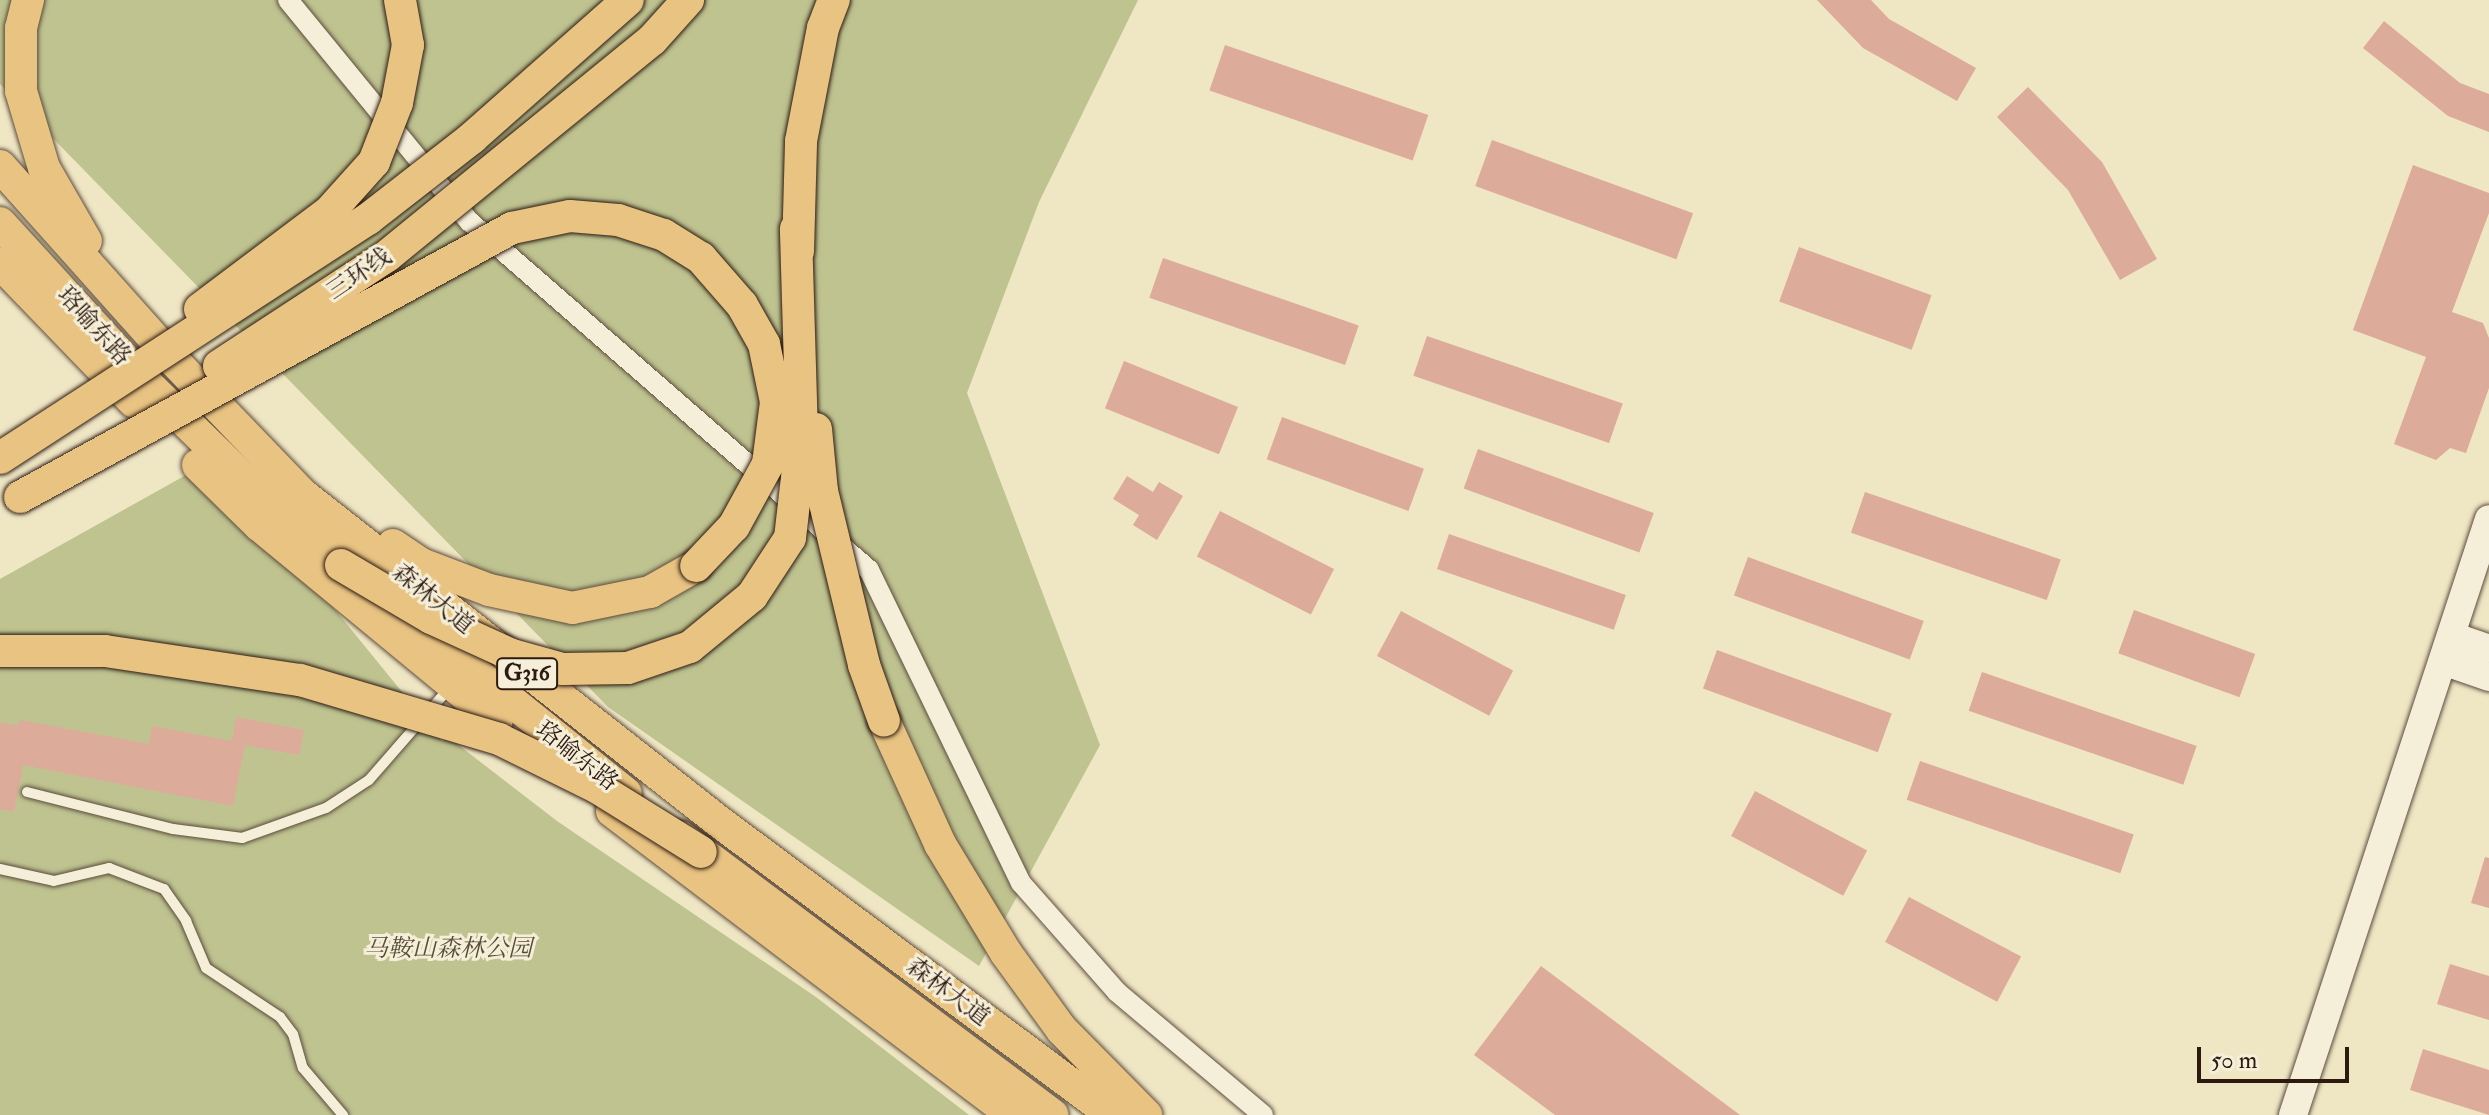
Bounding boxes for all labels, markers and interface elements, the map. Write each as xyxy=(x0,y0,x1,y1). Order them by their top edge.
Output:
street label: 三环线 xyxy=(321,242,397,306)
street label: 珞喻东路 xyxy=(51,281,137,371)
street label: 森林大道 xyxy=(387,558,479,640)
road number: G316 xyxy=(495,656,559,692)
street label: 珞喻东路 xyxy=(530,715,624,797)
park label: 马鞍山森林公园 xyxy=(364,935,532,963)
street label: 森林大道 xyxy=(901,952,995,1032)
scale bar xyxy=(2201,1031,2353,1081)
text: 50 m xyxy=(2211,1045,2257,1076)

